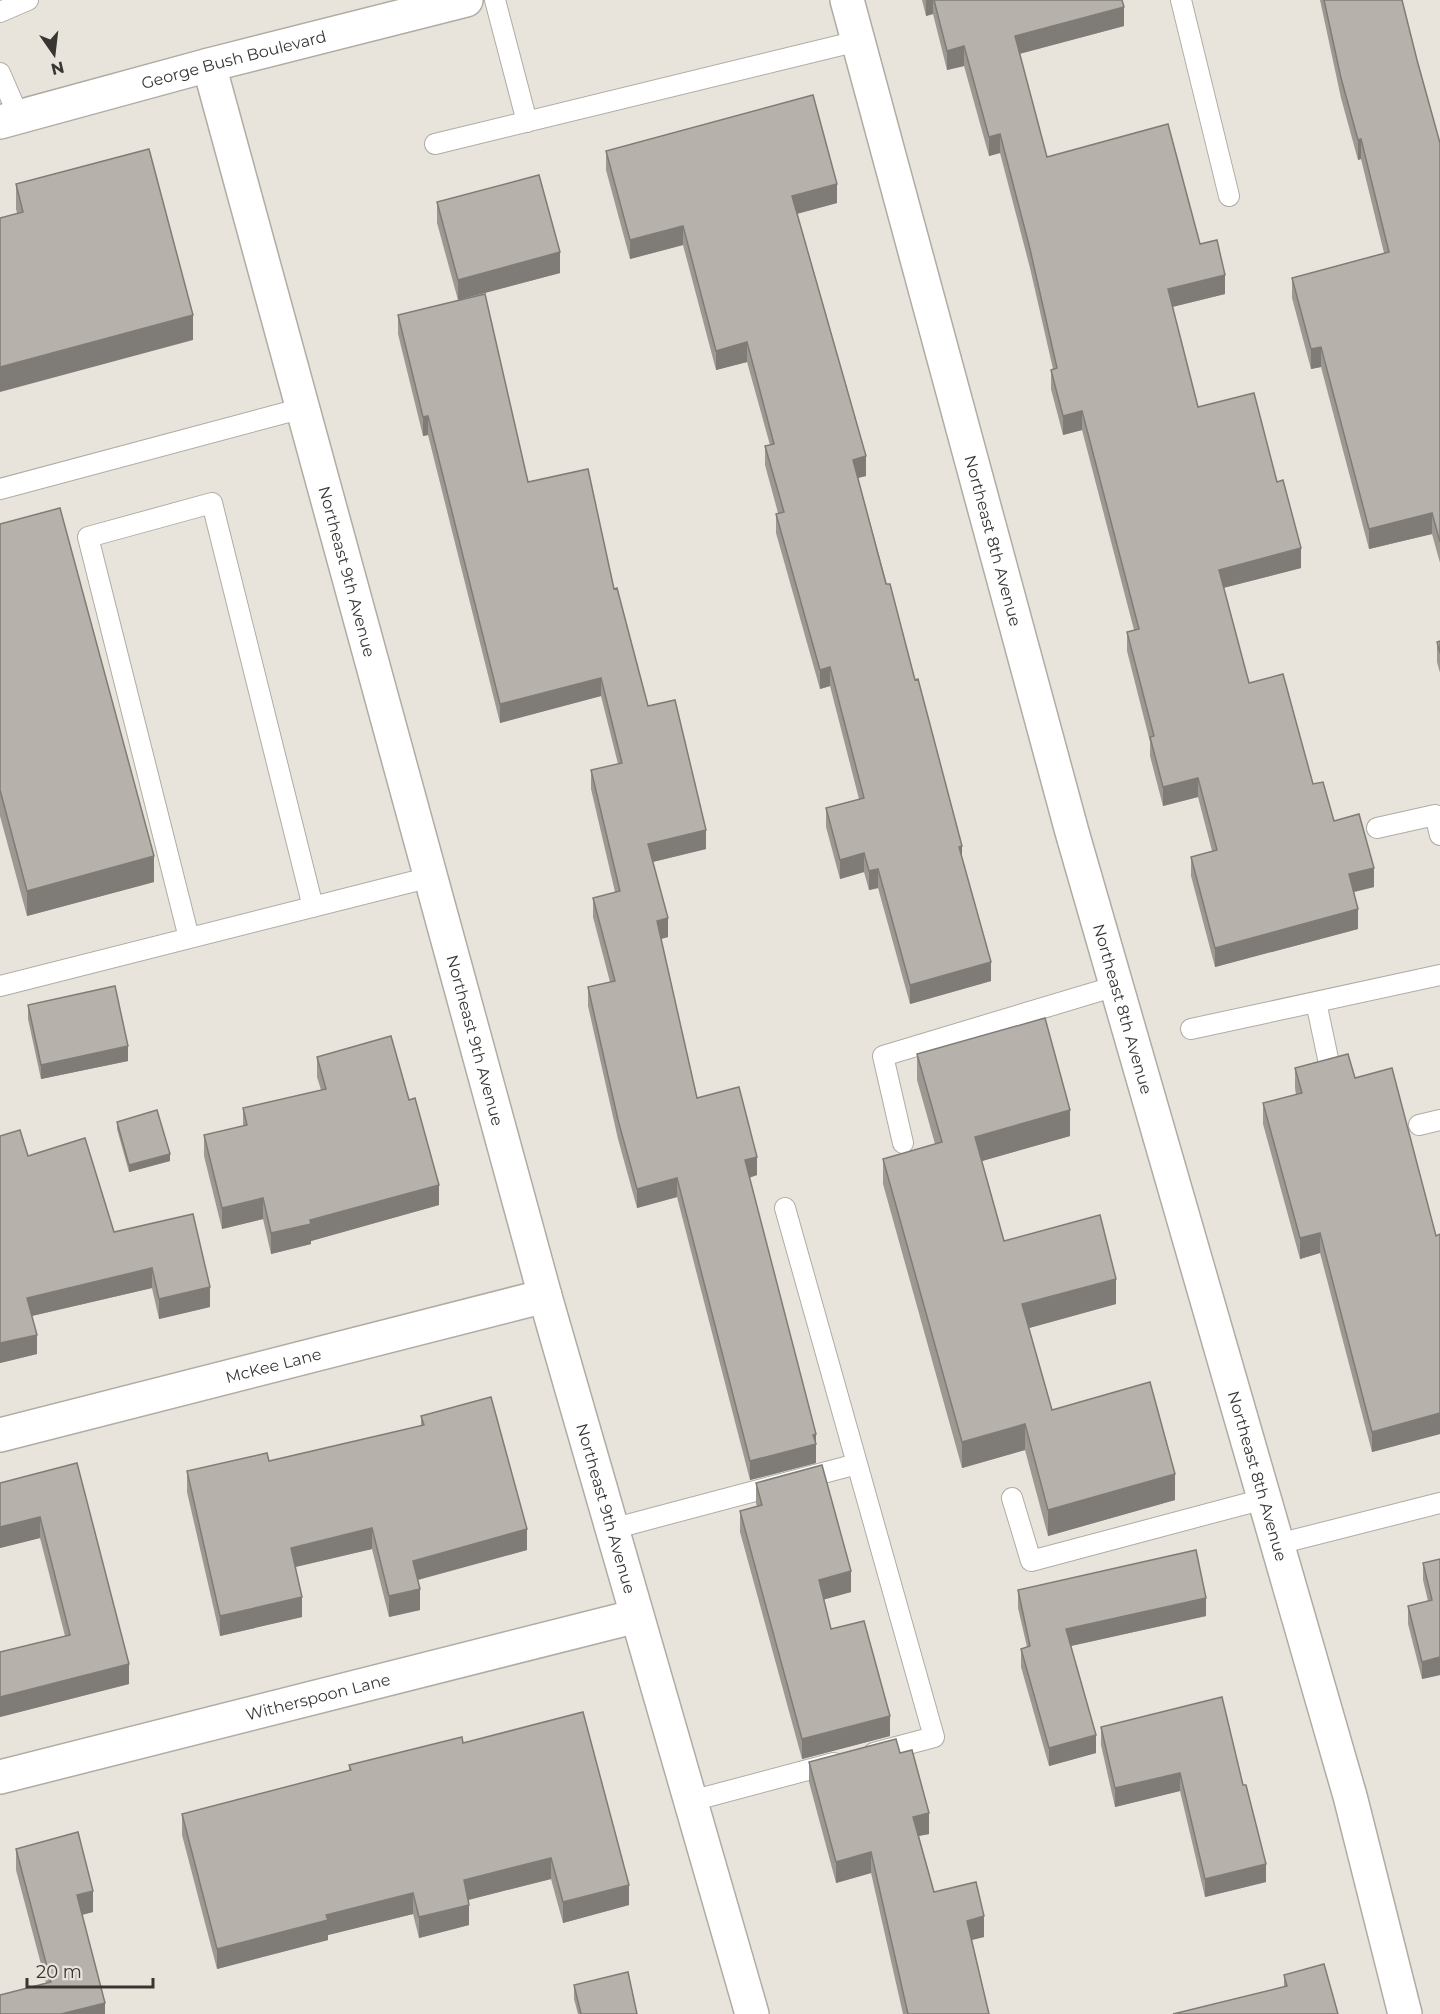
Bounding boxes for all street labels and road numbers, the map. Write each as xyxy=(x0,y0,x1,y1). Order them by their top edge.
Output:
street label: George Bush Boulevard xyxy=(139,27,328,93)
street label: Northeast 8th Avenue xyxy=(960,453,1025,628)
street label: Northeast 9th Avenue xyxy=(314,484,379,659)
street label: Northeast 8th Avenue xyxy=(1089,922,1156,1097)
street label: Northeast 9th Avenue xyxy=(442,953,507,1128)
street label: McKee Lane xyxy=(223,1344,323,1387)
street label: Northeast 8th Avenue xyxy=(1224,1389,1291,1564)
street label: Northeast 9th Avenue xyxy=(572,1421,639,1596)
street label: Witherspoon Lane xyxy=(244,1670,392,1724)

